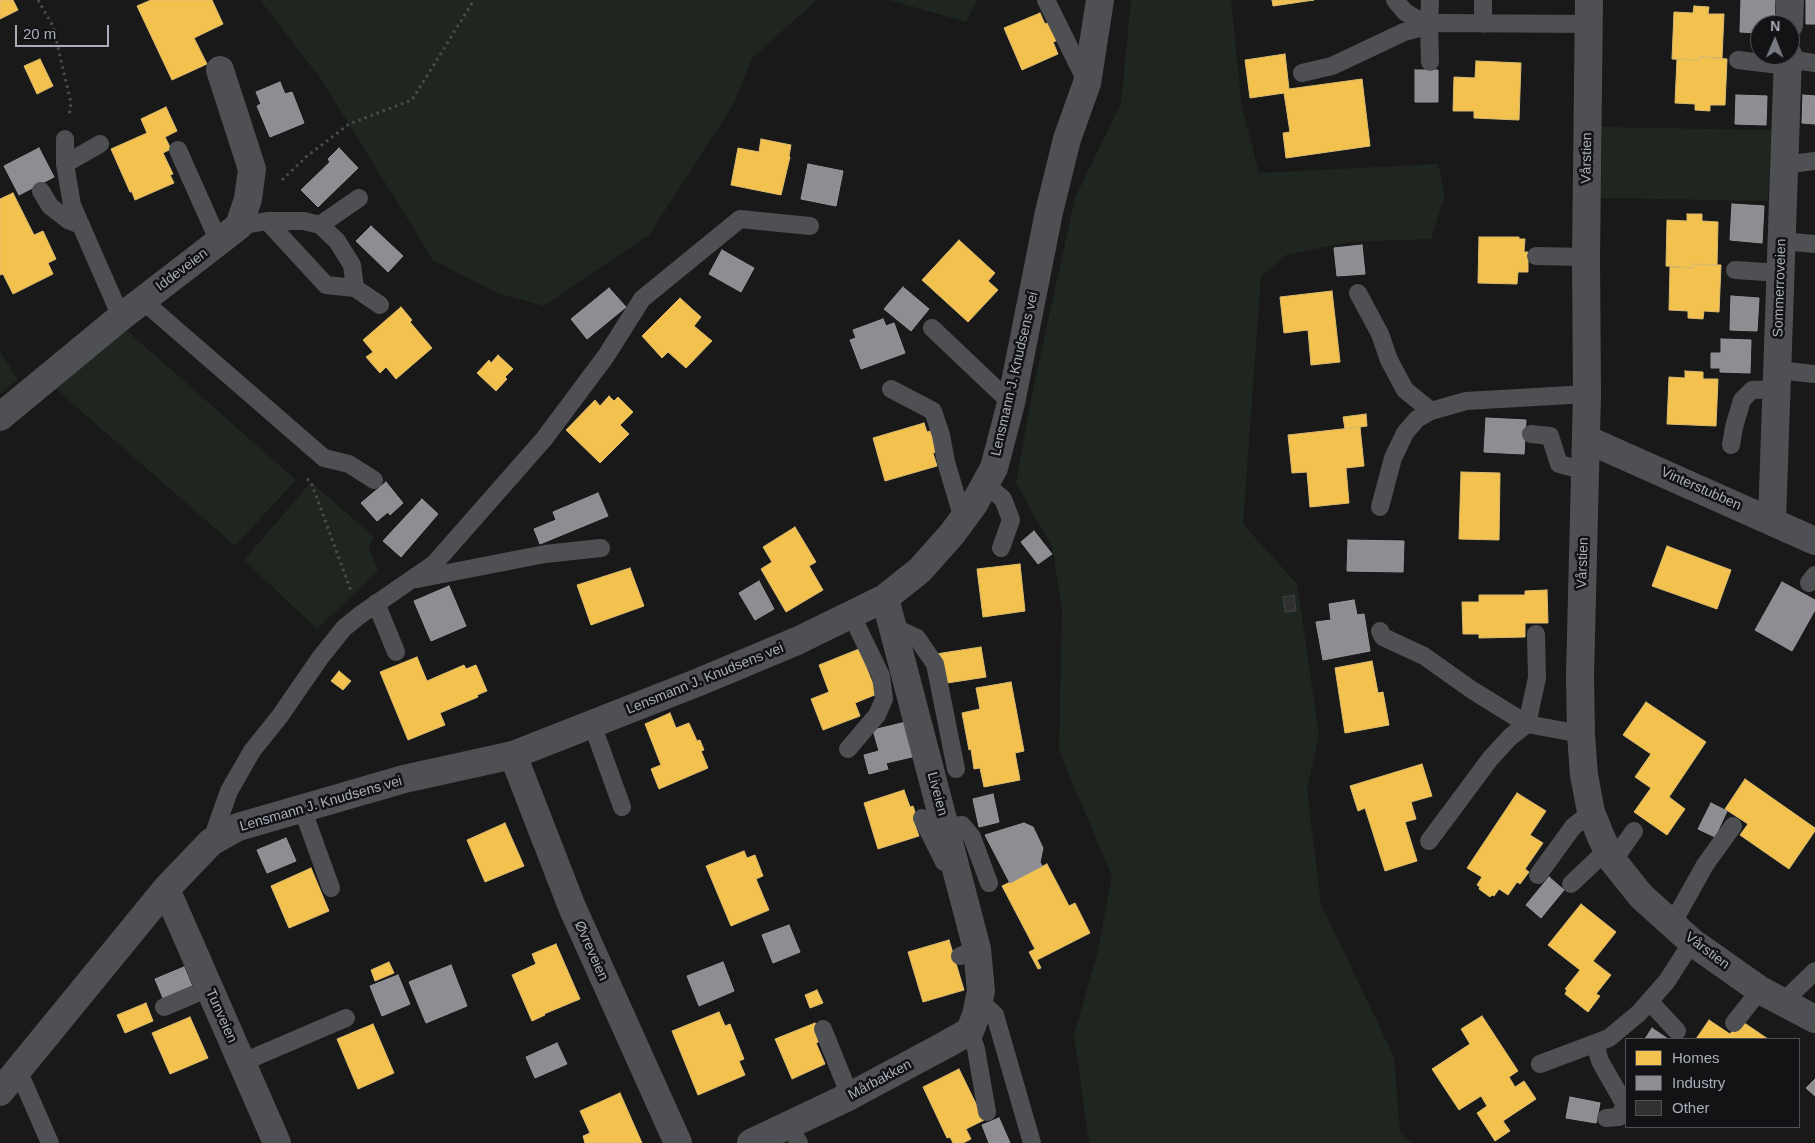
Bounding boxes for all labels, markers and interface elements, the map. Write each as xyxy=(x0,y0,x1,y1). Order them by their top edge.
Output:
scale bar xyxy=(18,15,111,47)
north arrow xyxy=(1750,15,1800,65)
text: N xyxy=(1770,18,1780,34)
text: 20 m xyxy=(23,25,56,42)
street label: Vårstien xyxy=(1578,132,1596,184)
street label: Sommerroveien xyxy=(1770,238,1790,338)
street label: Iddeveien xyxy=(153,245,211,295)
street label: Lensmann J. Knudsens vei xyxy=(988,290,1042,458)
street label: Vinterstubben xyxy=(1658,464,1744,514)
street label: Vårstien xyxy=(1574,537,1592,589)
street label: Lensmann J. Knudsens vei xyxy=(624,640,786,718)
street label: Liveien xyxy=(923,770,951,818)
street label: Lensmann J. Knudsens vei xyxy=(238,773,404,835)
street label: Øvreveien xyxy=(570,918,612,984)
street label: Vårstien xyxy=(1681,929,1733,973)
street label: Tunveien xyxy=(202,987,240,1045)
legend xyxy=(1625,1038,1800,1128)
text: Homes xyxy=(1672,1049,1720,1066)
street label: Mårbakken xyxy=(845,1056,915,1104)
text: Industry xyxy=(1672,1074,1725,1091)
text: Other xyxy=(1672,1099,1710,1116)

